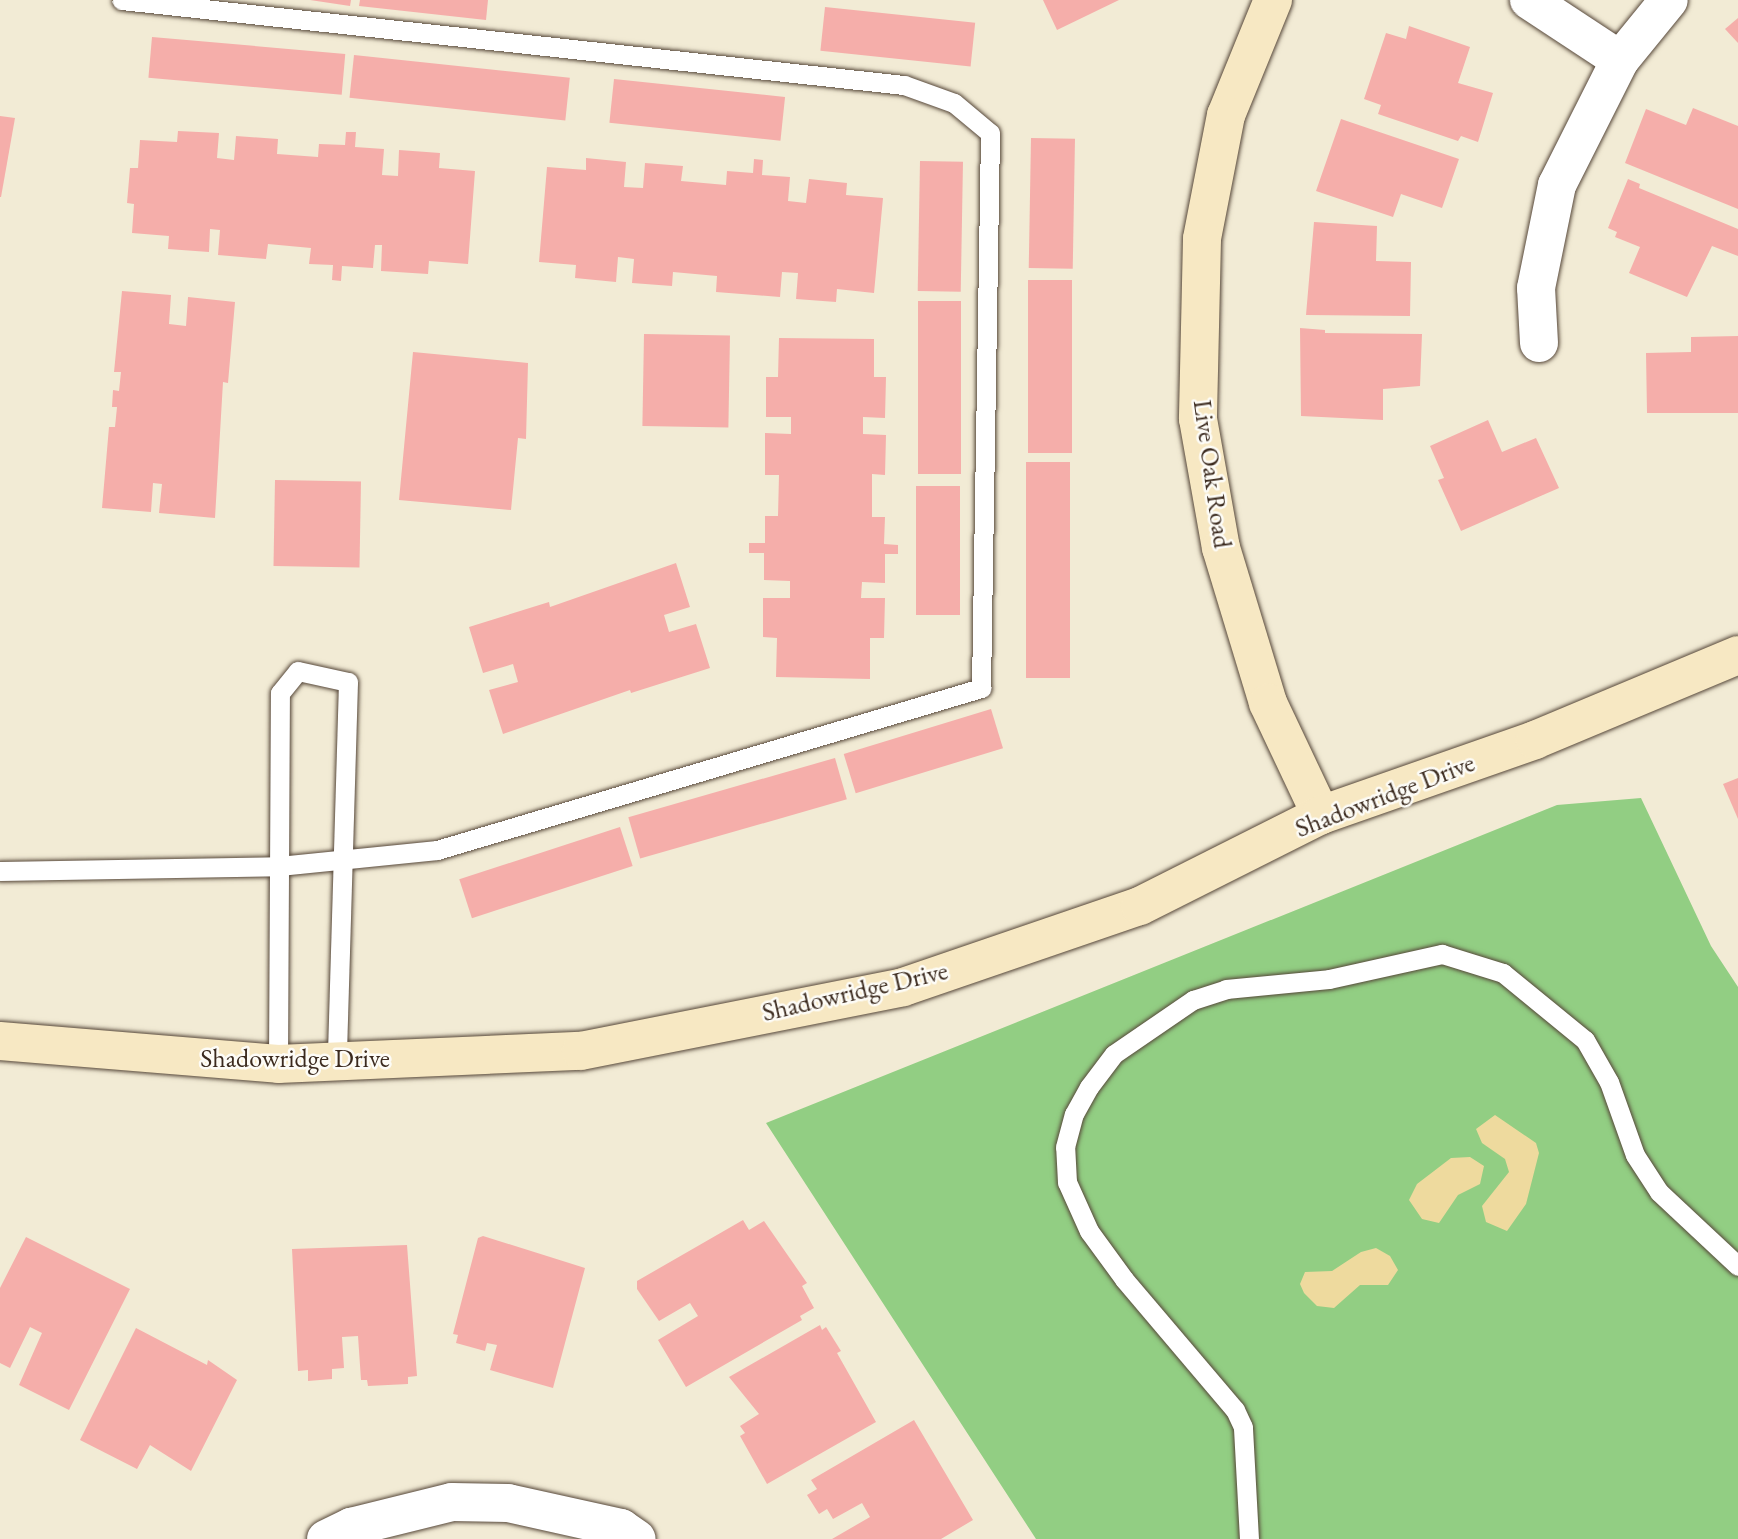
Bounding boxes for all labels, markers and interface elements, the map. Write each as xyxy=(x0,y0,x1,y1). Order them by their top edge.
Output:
street label: Live Oak Road xyxy=(1186,398,1238,550)
street label: Shadowridge Drive xyxy=(1291,747,1479,845)
street label: Shadowridge Drive xyxy=(759,955,951,1029)
street label: Shadowridge Drive xyxy=(200,1043,390,1075)

